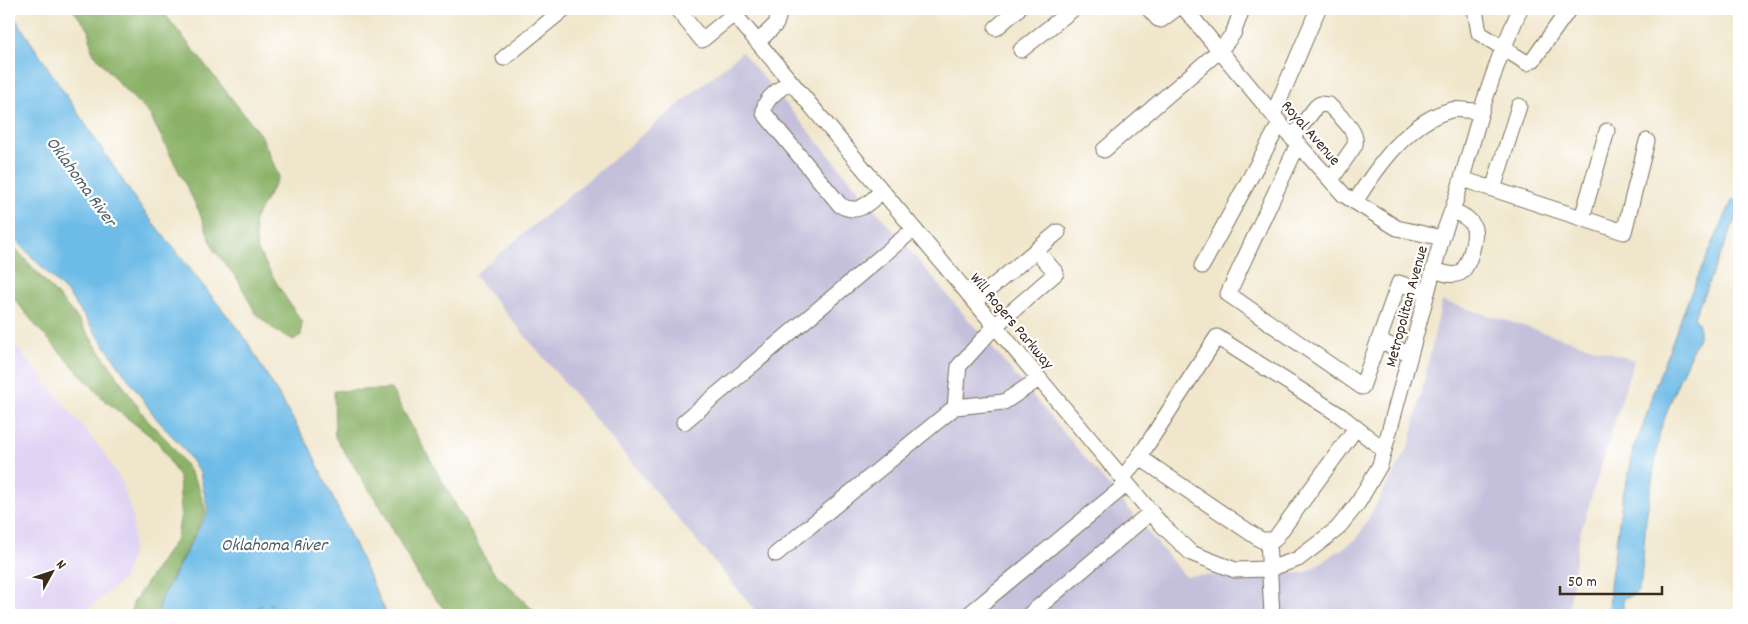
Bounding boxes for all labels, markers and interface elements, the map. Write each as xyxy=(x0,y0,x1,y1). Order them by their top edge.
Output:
street label: Royal Avenue xyxy=(1275,96,1345,171)
water label: Oklahoma River xyxy=(39,132,123,234)
street label: Metropolitan Avenue xyxy=(1380,243,1435,370)
street label: Will Rogers Parkway xyxy=(964,268,1059,375)
water label: Oklahoma River xyxy=(221,534,329,559)
north arrow xyxy=(28,546,78,596)
text: N xyxy=(51,556,70,574)
scale bar xyxy=(1560,564,1663,596)
text: 50 m xyxy=(1568,572,1597,594)

